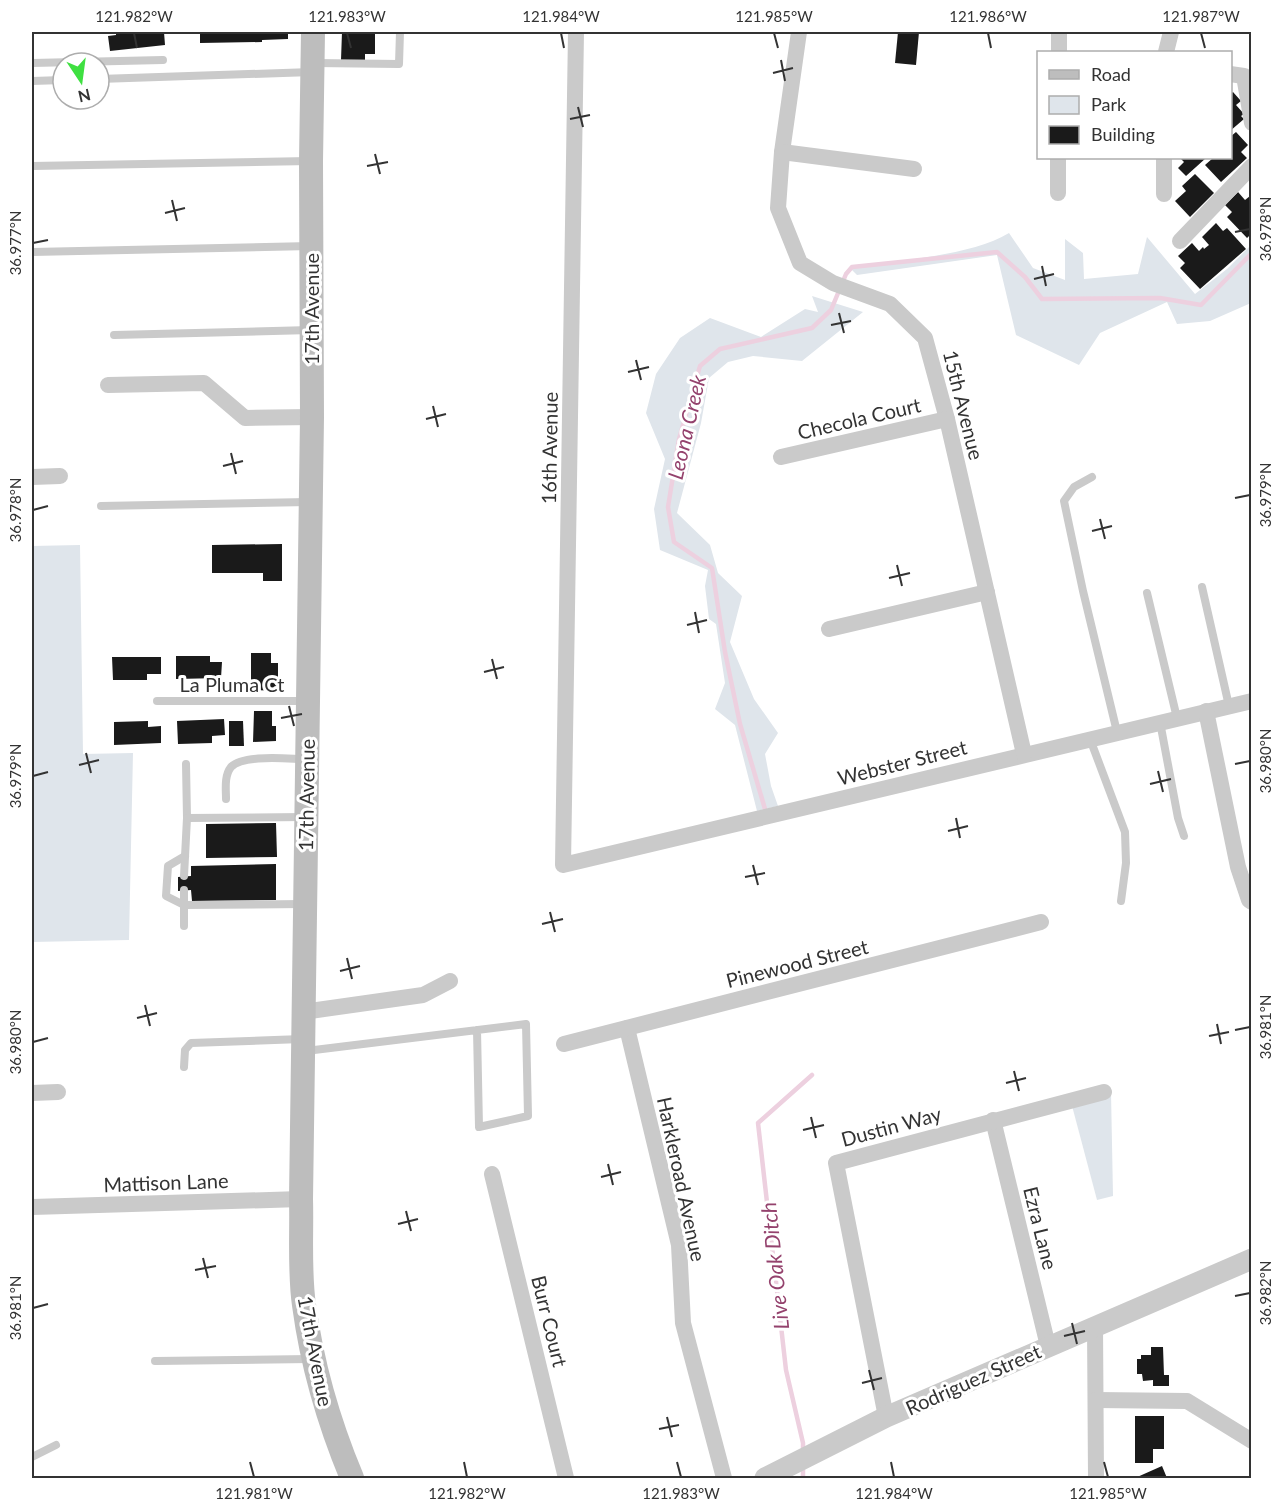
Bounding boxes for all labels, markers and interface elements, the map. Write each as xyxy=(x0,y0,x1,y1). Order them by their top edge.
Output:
text: 121.982°W xyxy=(95,7,173,25)
text: 121.983°W xyxy=(308,7,386,25)
text: 121.984°W xyxy=(522,7,600,25)
text: 121.985°W xyxy=(735,7,813,25)
text: 121.986°W xyxy=(949,7,1027,25)
text: 121.987°W xyxy=(1162,7,1240,25)
north arrow xyxy=(51,51,111,111)
legend xyxy=(1037,51,1232,159)
text: Road xyxy=(1091,63,1131,85)
text: N xyxy=(76,85,93,107)
text: Park xyxy=(1091,93,1127,115)
text: Building xyxy=(1091,123,1155,145)
text: 36.978°N xyxy=(1256,197,1274,261)
text: 36.977°N xyxy=(6,211,24,275)
street label: 17th Avenue xyxy=(299,253,323,365)
street label: 15th Avenue xyxy=(939,348,989,462)
water label: Leona Creek xyxy=(662,371,710,482)
street label: 16th Avenue xyxy=(536,392,562,504)
street label: Checola Court xyxy=(795,392,923,444)
text: 36.979°N xyxy=(1256,463,1274,527)
text: 36.978°N xyxy=(6,478,24,542)
street label: La Pluma Ct xyxy=(180,672,284,696)
text: 36.980°N xyxy=(1256,729,1274,793)
street label: Webster Street xyxy=(835,734,969,790)
street label: 17th Avenue xyxy=(293,739,319,851)
text: 36.979°N xyxy=(6,744,24,808)
street label: Pinewood Street xyxy=(723,934,871,992)
text: 36.981°N xyxy=(1256,995,1274,1059)
text: 36.980°N xyxy=(6,1010,24,1074)
street label: Harkleroad Avenue xyxy=(653,1095,711,1263)
street label: Dustin Way xyxy=(838,1101,944,1151)
street label: Mattison Lane xyxy=(103,1168,229,1196)
street label: Ezra Lane xyxy=(1019,1184,1063,1272)
water label: Live Oak Ditch xyxy=(755,1201,793,1331)
text: 36.982°N xyxy=(1256,1261,1274,1325)
street label: Burr Court xyxy=(527,1273,573,1369)
text: 36.981°N xyxy=(6,1276,24,1340)
street label: 17th Avenue xyxy=(294,1294,338,1408)
street label: Rodriguez Street xyxy=(902,1338,1044,1420)
text: 121.981°W xyxy=(215,1484,293,1502)
text: 121.982°W xyxy=(428,1484,506,1502)
text: 121.983°W xyxy=(642,1484,720,1502)
text: 121.984°W xyxy=(855,1484,933,1502)
text: 121.985°W xyxy=(1069,1484,1147,1502)

